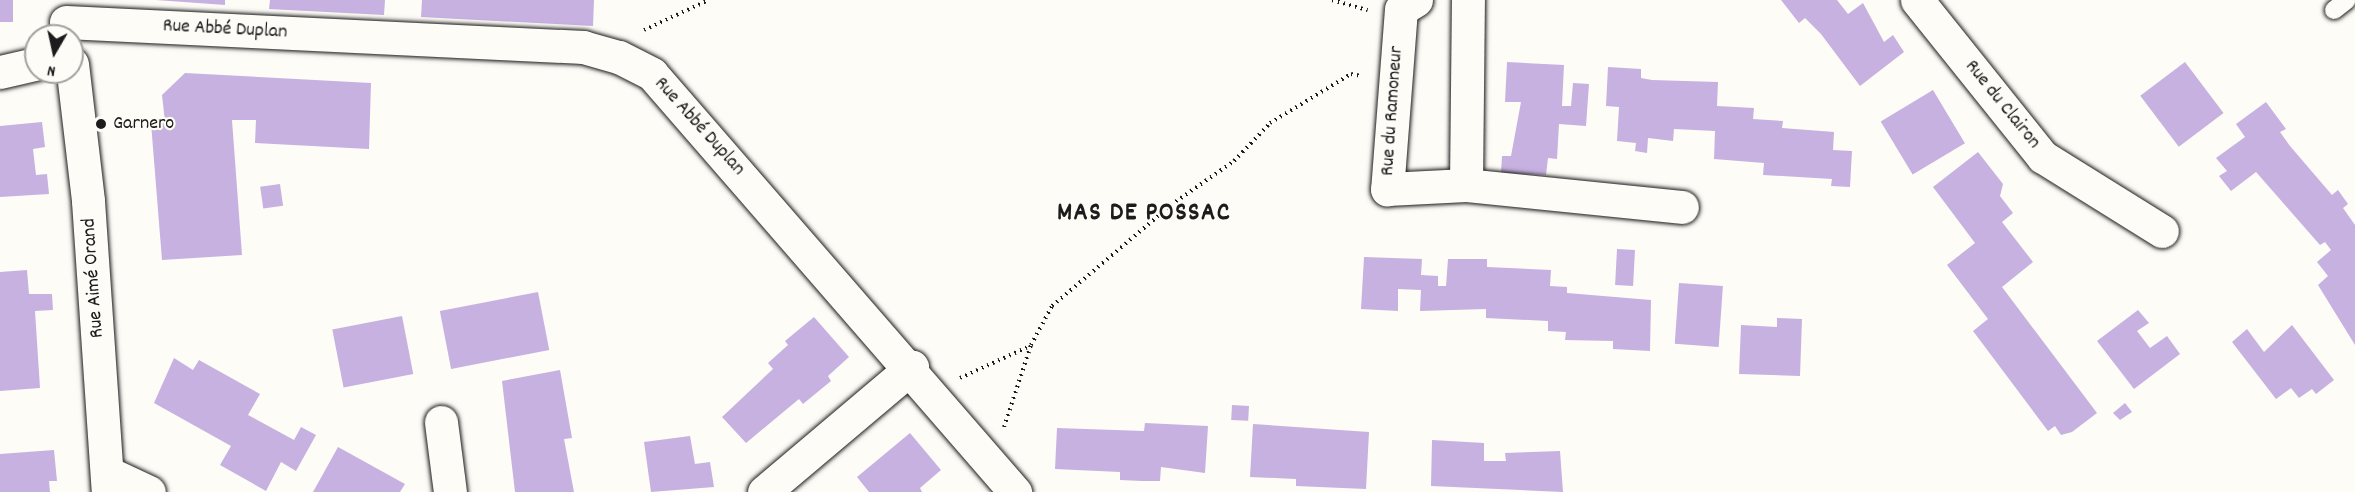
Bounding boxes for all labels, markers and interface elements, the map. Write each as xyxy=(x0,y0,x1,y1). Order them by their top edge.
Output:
street label: Rue Abbé Duplan xyxy=(162,15,288,45)
north arrow xyxy=(24,24,84,84)
street label: Rue du Ramoneur xyxy=(1376,45,1410,177)
street label: Rue du Clairon xyxy=(1959,56,2045,154)
text: N xyxy=(46,58,57,82)
street label: Rue Abbé Duplan xyxy=(648,73,750,181)
place label: Garnero xyxy=(113,112,174,136)
marker: Garnero xyxy=(94,117,108,131)
district label: MAS DE POSSAC xyxy=(1057,198,1231,230)
street label: Rue Aimé Orand xyxy=(78,217,110,339)

